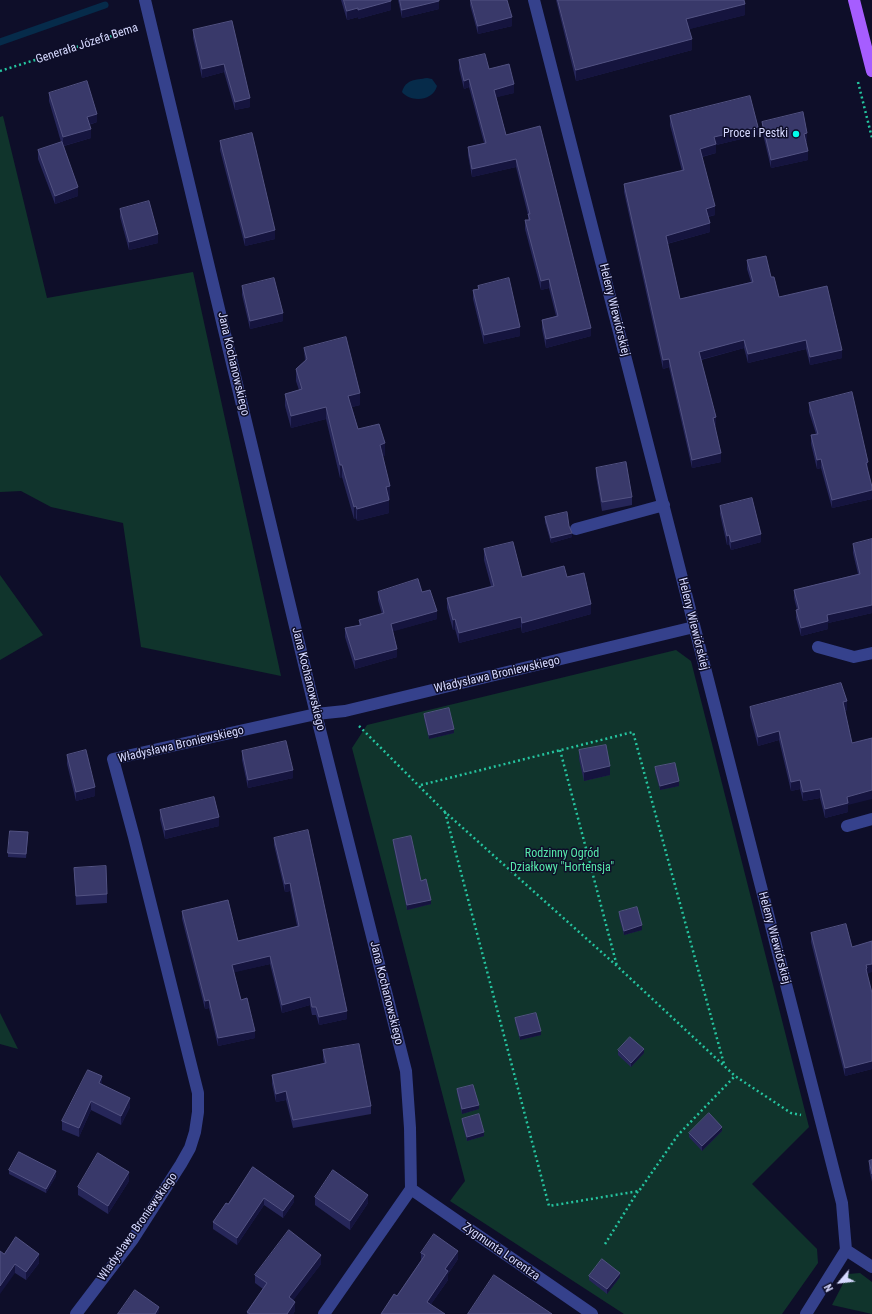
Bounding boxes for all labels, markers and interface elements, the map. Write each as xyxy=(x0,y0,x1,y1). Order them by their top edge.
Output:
street label: Generała Józefa Bema xyxy=(34,21,140,67)
place label: Proce i Pestki xyxy=(723,127,788,141)
marker: Proce i Pestki xyxy=(791,129,801,139)
street label: Heleny Wiewiórskiej xyxy=(596,262,632,358)
street label: Jana Kochanowskiego xyxy=(214,311,252,417)
street label: Heleny Wiewiórskiej xyxy=(675,576,711,672)
street label: Jana Kochanowskiego xyxy=(288,626,328,732)
street label: Władysława Broniewskiego xyxy=(433,654,561,696)
street label: Władysława Broniewskiego xyxy=(117,724,245,766)
park label: Rodzinny Ogród Działkowy "Hortensja" xyxy=(510,847,614,875)
street label: Heleny Wiewiórskiej xyxy=(755,890,793,986)
street label: Jana Kochanowskiego xyxy=(366,940,406,1046)
street label: Władysława Broniewskiego xyxy=(95,1170,181,1284)
street label: Zygmunta Lorentza xyxy=(460,1220,542,1284)
north arrow xyxy=(820,1262,860,1302)
text: N xyxy=(822,1282,836,1294)

